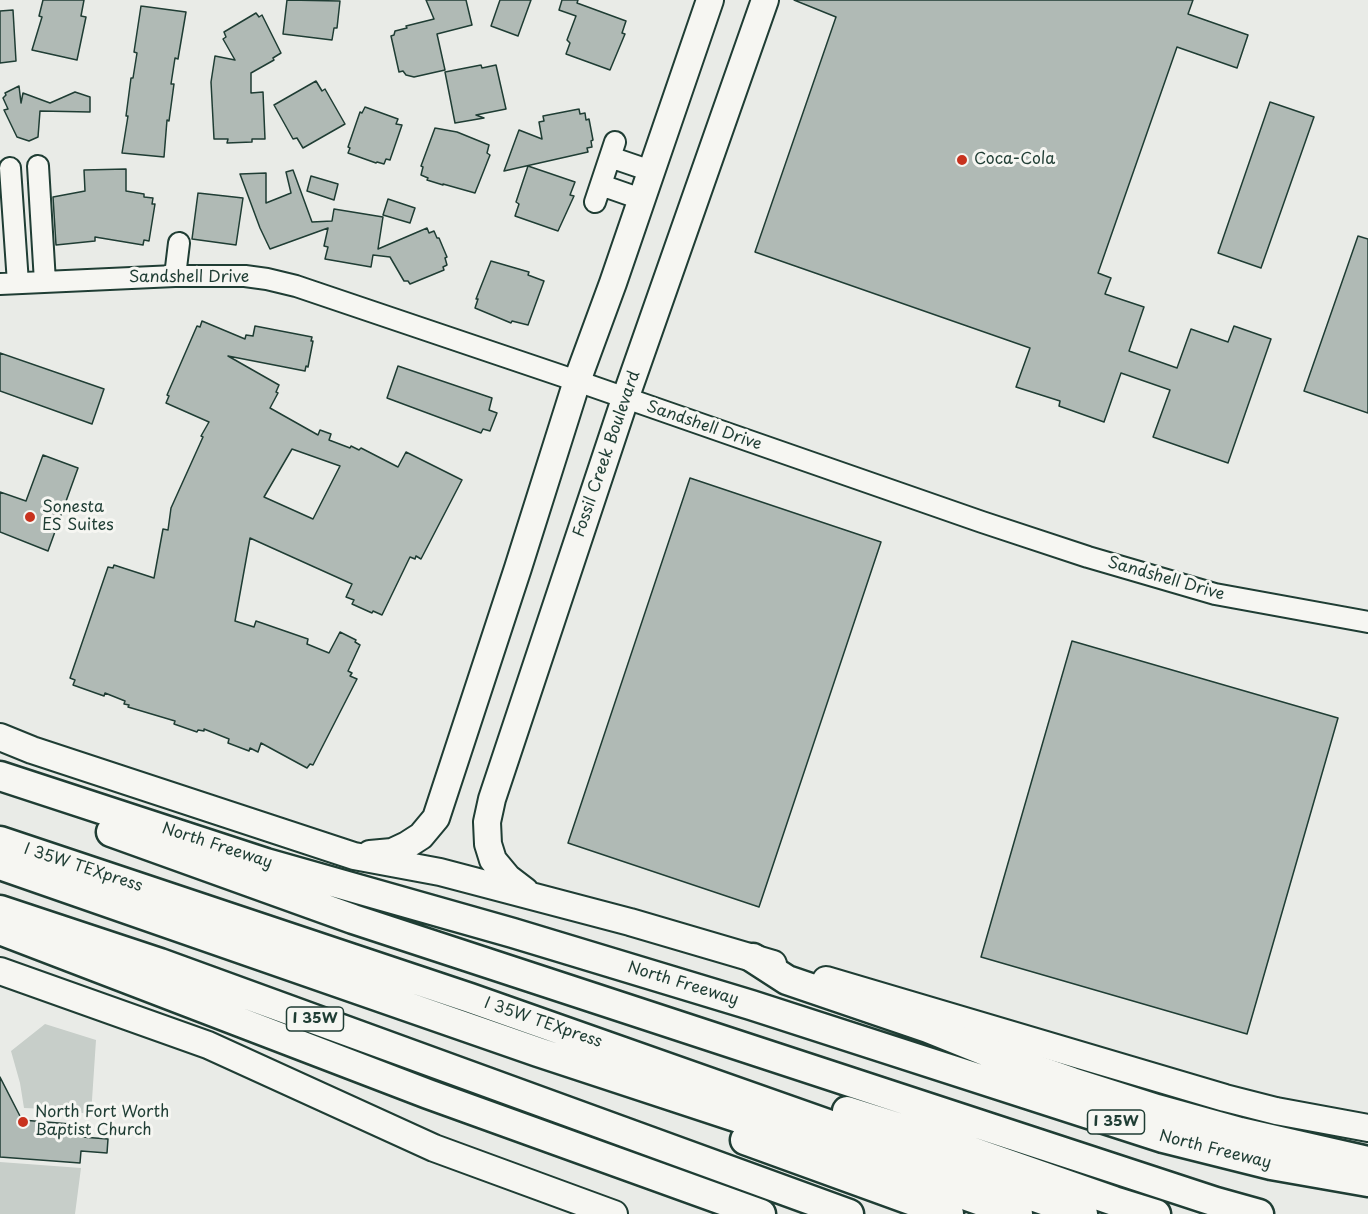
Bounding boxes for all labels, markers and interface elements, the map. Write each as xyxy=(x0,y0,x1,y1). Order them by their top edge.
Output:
place label: Coca-Cola xyxy=(974,150,1055,170)
marker: Coca-Cola xyxy=(955,153,969,167)
street label: Sandshell Drive xyxy=(129,268,249,288)
street label: Fossil Creek Boulevard xyxy=(569,368,645,540)
street label: Sandshell Drive xyxy=(644,397,764,455)
place label: Sonesta ES Suites xyxy=(42,498,114,536)
marker: Sonesta ES Suites xyxy=(23,510,37,524)
street label: Sandshell Drive xyxy=(1105,553,1227,605)
street label: North Freeway xyxy=(159,819,275,873)
street label: I 35W TEXpress xyxy=(21,840,145,896)
street label: North Freeway xyxy=(625,958,741,1010)
street label: I 35W TEXpress xyxy=(481,994,605,1052)
road number: I 35W xyxy=(286,1007,344,1031)
place label: North Fort Worth Baptist Church xyxy=(35,1103,169,1141)
road number: I 35W xyxy=(1088,1110,1144,1134)
marker: North Fort Worth Baptist Church xyxy=(16,1115,30,1129)
street label: North Freeway xyxy=(1157,1127,1273,1173)

